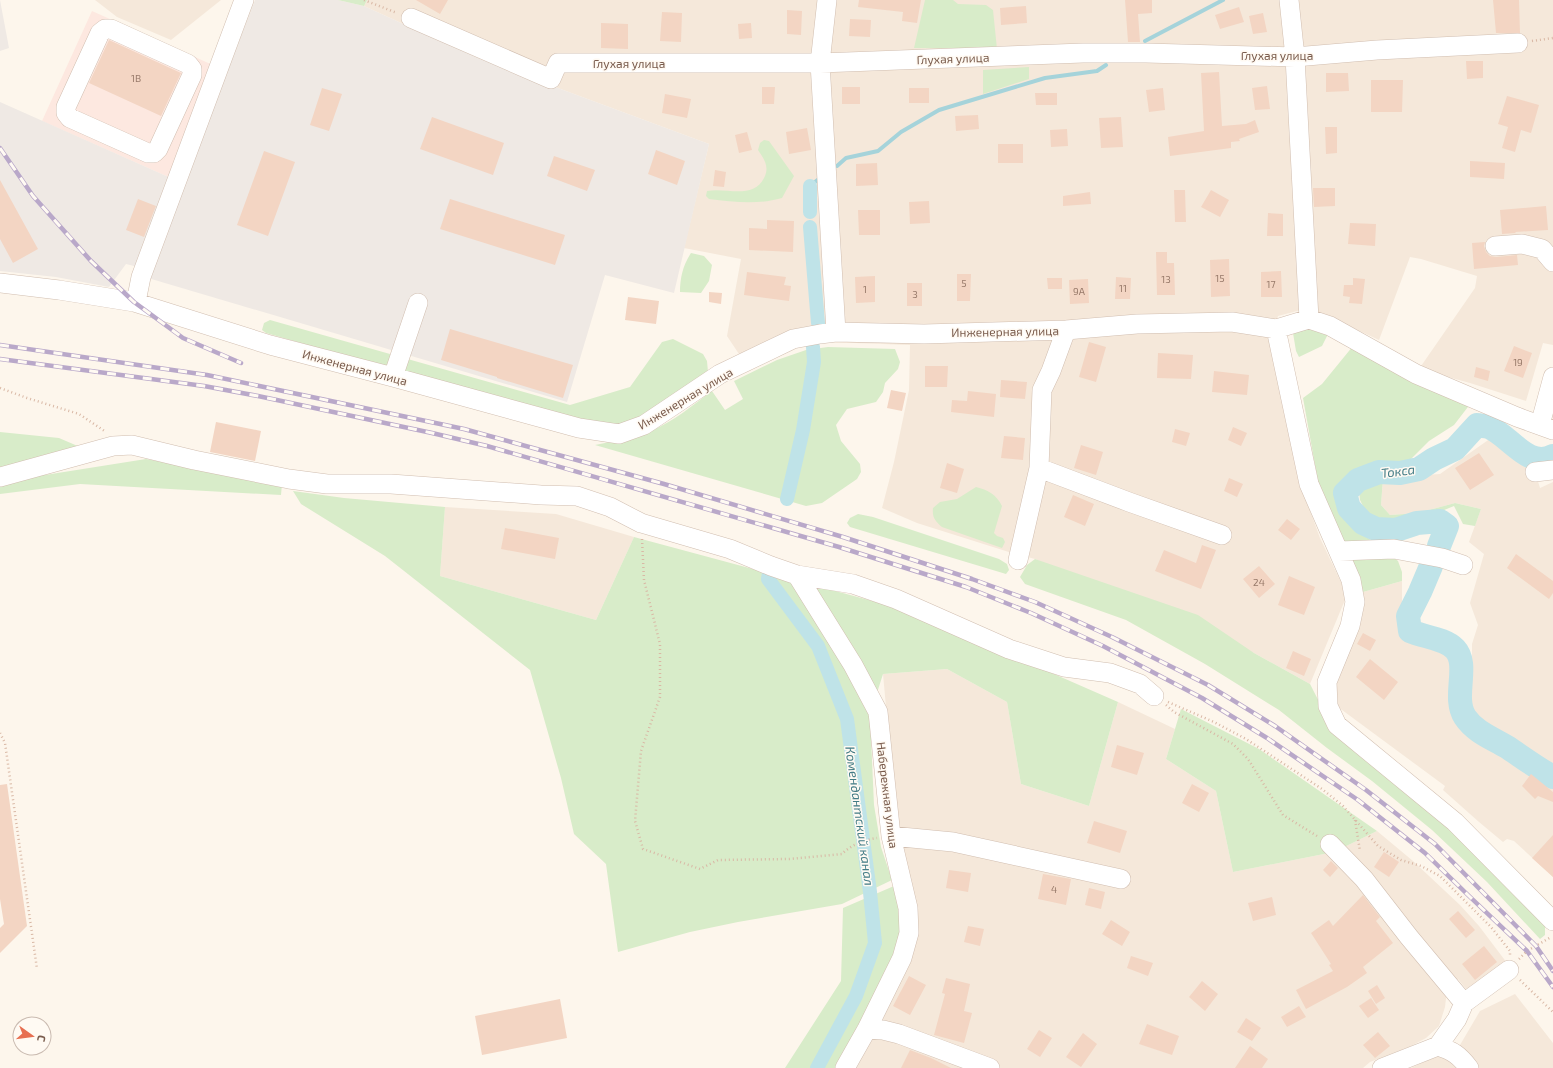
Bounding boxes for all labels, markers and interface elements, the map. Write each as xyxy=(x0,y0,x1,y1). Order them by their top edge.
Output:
street label: Глухая улица xyxy=(1241,48,1313,63)
street label: Глухая улица xyxy=(916,50,990,67)
street label: Глухая улица xyxy=(593,56,665,71)
house number: 1В xyxy=(131,72,141,84)
house number: 15 xyxy=(1215,272,1225,284)
house number: 13 xyxy=(1161,273,1171,285)
house number: 5 xyxy=(961,277,967,289)
house number: 17 xyxy=(1266,278,1276,290)
house number: 11 xyxy=(1119,282,1127,294)
house number: 1 xyxy=(863,283,867,295)
house number: 9А xyxy=(1073,285,1086,297)
house number: 3 xyxy=(912,288,918,300)
street label: Инженерная улица xyxy=(951,323,1059,340)
street label: Инженерная улица xyxy=(301,346,409,389)
house number: 19 xyxy=(1513,356,1523,368)
street label: Инженерная улица xyxy=(635,364,735,433)
water label: Токса xyxy=(1380,461,1416,481)
house number: 24 xyxy=(1253,576,1265,588)
street label: Набережная улица xyxy=(874,741,901,849)
water label: Комендантский канал xyxy=(842,745,878,887)
house number: 4 xyxy=(1051,883,1057,895)
north arrow xyxy=(12,1016,52,1056)
text: С xyxy=(35,1034,49,1044)

